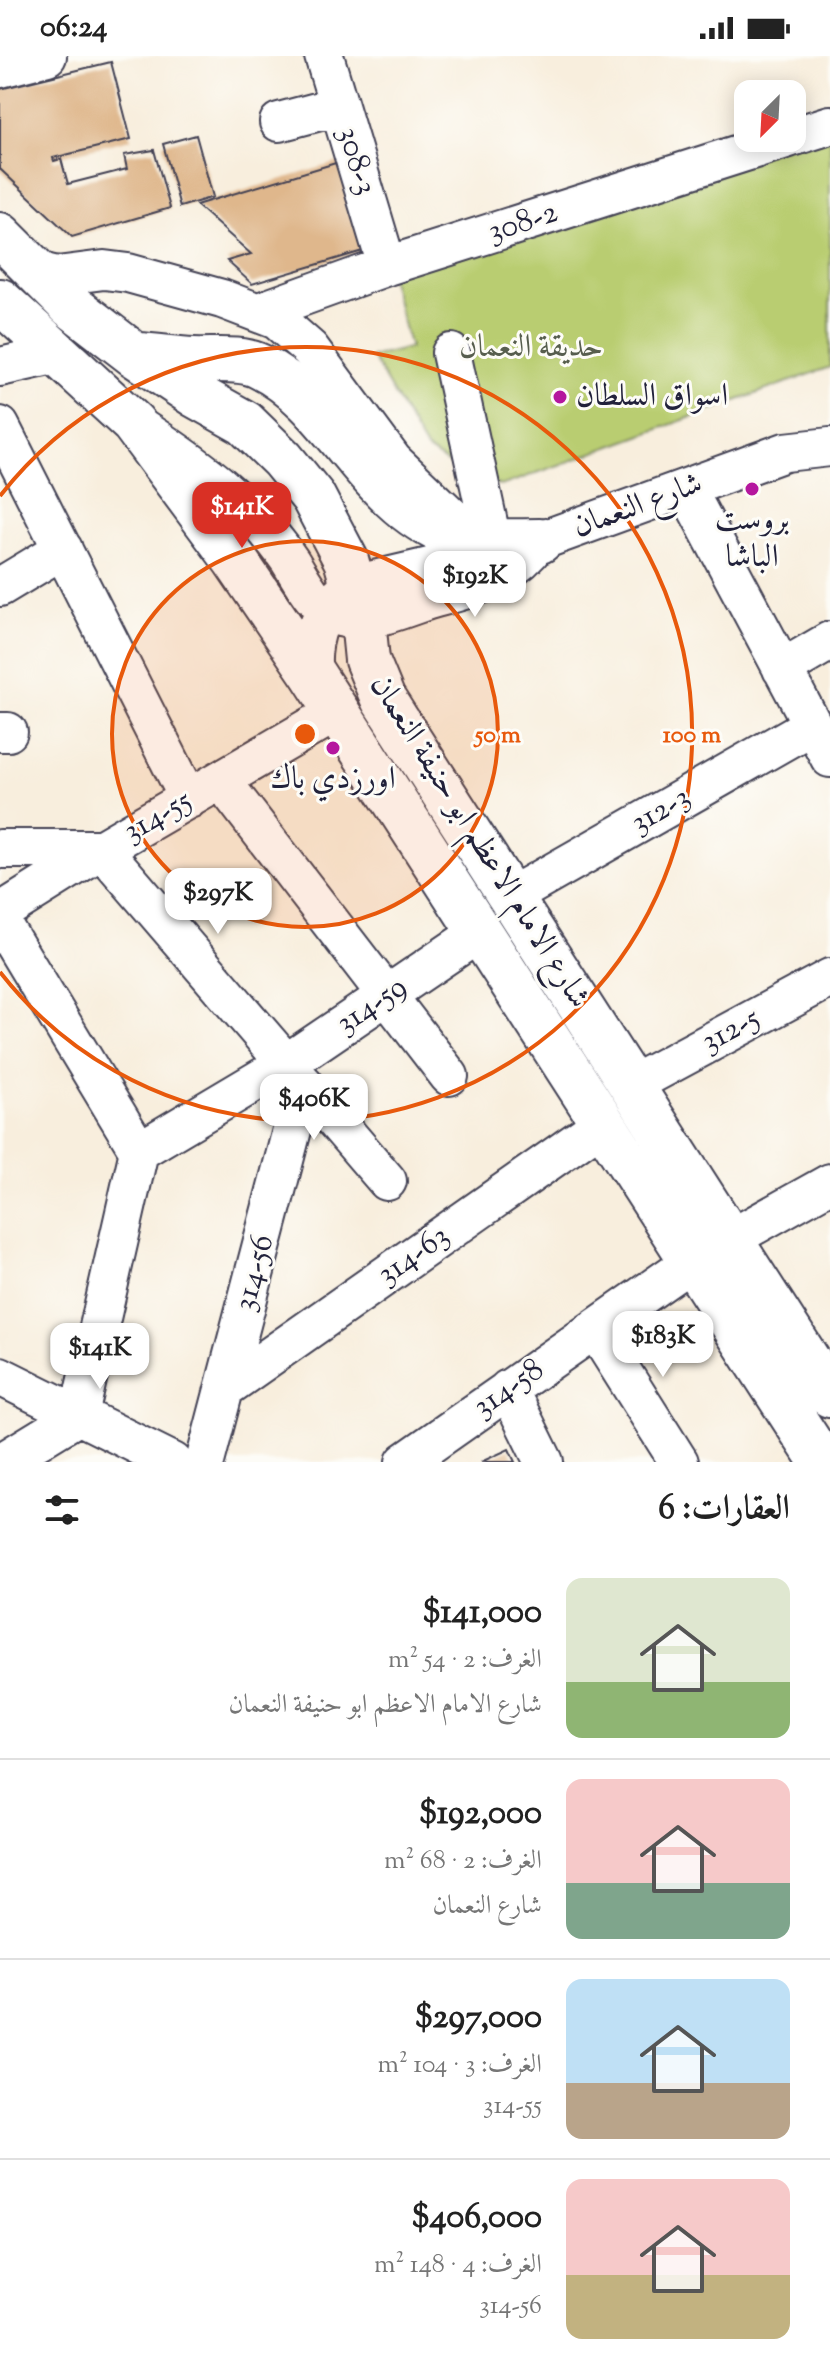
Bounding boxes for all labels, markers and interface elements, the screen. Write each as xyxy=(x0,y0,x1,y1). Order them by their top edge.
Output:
text: 06:24 xyxy=(40,7,107,50)
north arrow xyxy=(734,80,806,152)
map controls xyxy=(734,80,806,152)
street label: 308-3 xyxy=(324,121,388,201)
street label: 308-2 xyxy=(482,190,564,256)
park label: حديقة النعمان xyxy=(459,325,603,371)
place label: اسواق السلطان xyxy=(576,374,728,420)
marker: اسواق السلطان xyxy=(551,388,569,406)
street label: شارع النعمان xyxy=(567,461,710,552)
marker: بروست الباشا xyxy=(743,480,761,498)
pin: $141K xyxy=(186,482,298,550)
text: $141K xyxy=(210,489,274,526)
place label: بروست الباشا xyxy=(715,498,790,581)
pin: $192K xyxy=(419,551,531,619)
text: $192K xyxy=(442,558,508,595)
street label: شارع الامام الاعظم ابو حنيفة النعمان xyxy=(354,666,601,1020)
text: 50 m xyxy=(473,719,521,753)
text: 100 m xyxy=(663,719,721,753)
centre of rings xyxy=(291,720,319,748)
marker: اورزدي باك xyxy=(324,739,342,757)
place label: اورزدي باك xyxy=(270,757,396,803)
street label: 312-3 xyxy=(622,775,700,847)
street label: 314-55 xyxy=(115,779,201,855)
pin: $297K xyxy=(162,868,274,936)
text: $297K xyxy=(183,875,253,912)
street label: 314-59 xyxy=(327,965,417,1047)
street label: 312-5 xyxy=(693,996,769,1066)
pin: $406K xyxy=(258,1074,370,1142)
text: $406K xyxy=(278,1081,350,1118)
street label: 314-63 xyxy=(368,1214,460,1298)
street label: 314-56 xyxy=(223,1230,287,1316)
pin: $183K xyxy=(607,1311,719,1379)
text: $183K xyxy=(630,1318,696,1355)
pin: $141K xyxy=(44,1323,156,1391)
text: $141K xyxy=(68,1330,132,1367)
street label: 314-58 xyxy=(464,1348,554,1430)
text: العقارات: 6 xyxy=(658,1485,790,1534)
icon: filters xyxy=(40,1488,84,1532)
text: $141,000 xyxy=(422,1589,542,1638)
icon: home xyxy=(630,1610,726,1706)
text: الغرف: 2 · 54 m² xyxy=(388,1642,542,1679)
text: شارع الامام الاعظم ابو حنيفة النعمان xyxy=(229,1687,542,1724)
text: $192,000 xyxy=(419,1790,542,1839)
icon: home xyxy=(630,1811,726,1907)
text: الغرف: 2 · 68 m² xyxy=(384,1843,542,1880)
text: شارع النعمان xyxy=(432,1888,542,1925)
text: $297,000 xyxy=(415,1994,542,2043)
icon: home xyxy=(630,2011,726,2107)
text: الغرف: 3 · 104 m² xyxy=(377,2047,542,2084)
text: 314-55 xyxy=(483,2088,542,2125)
text: $406,000 xyxy=(411,2194,542,2243)
icon: home xyxy=(630,2211,726,2307)
text: الغرف: 4 · 148 m² xyxy=(374,2247,542,2284)
text: 314-56 xyxy=(479,2288,542,2325)

